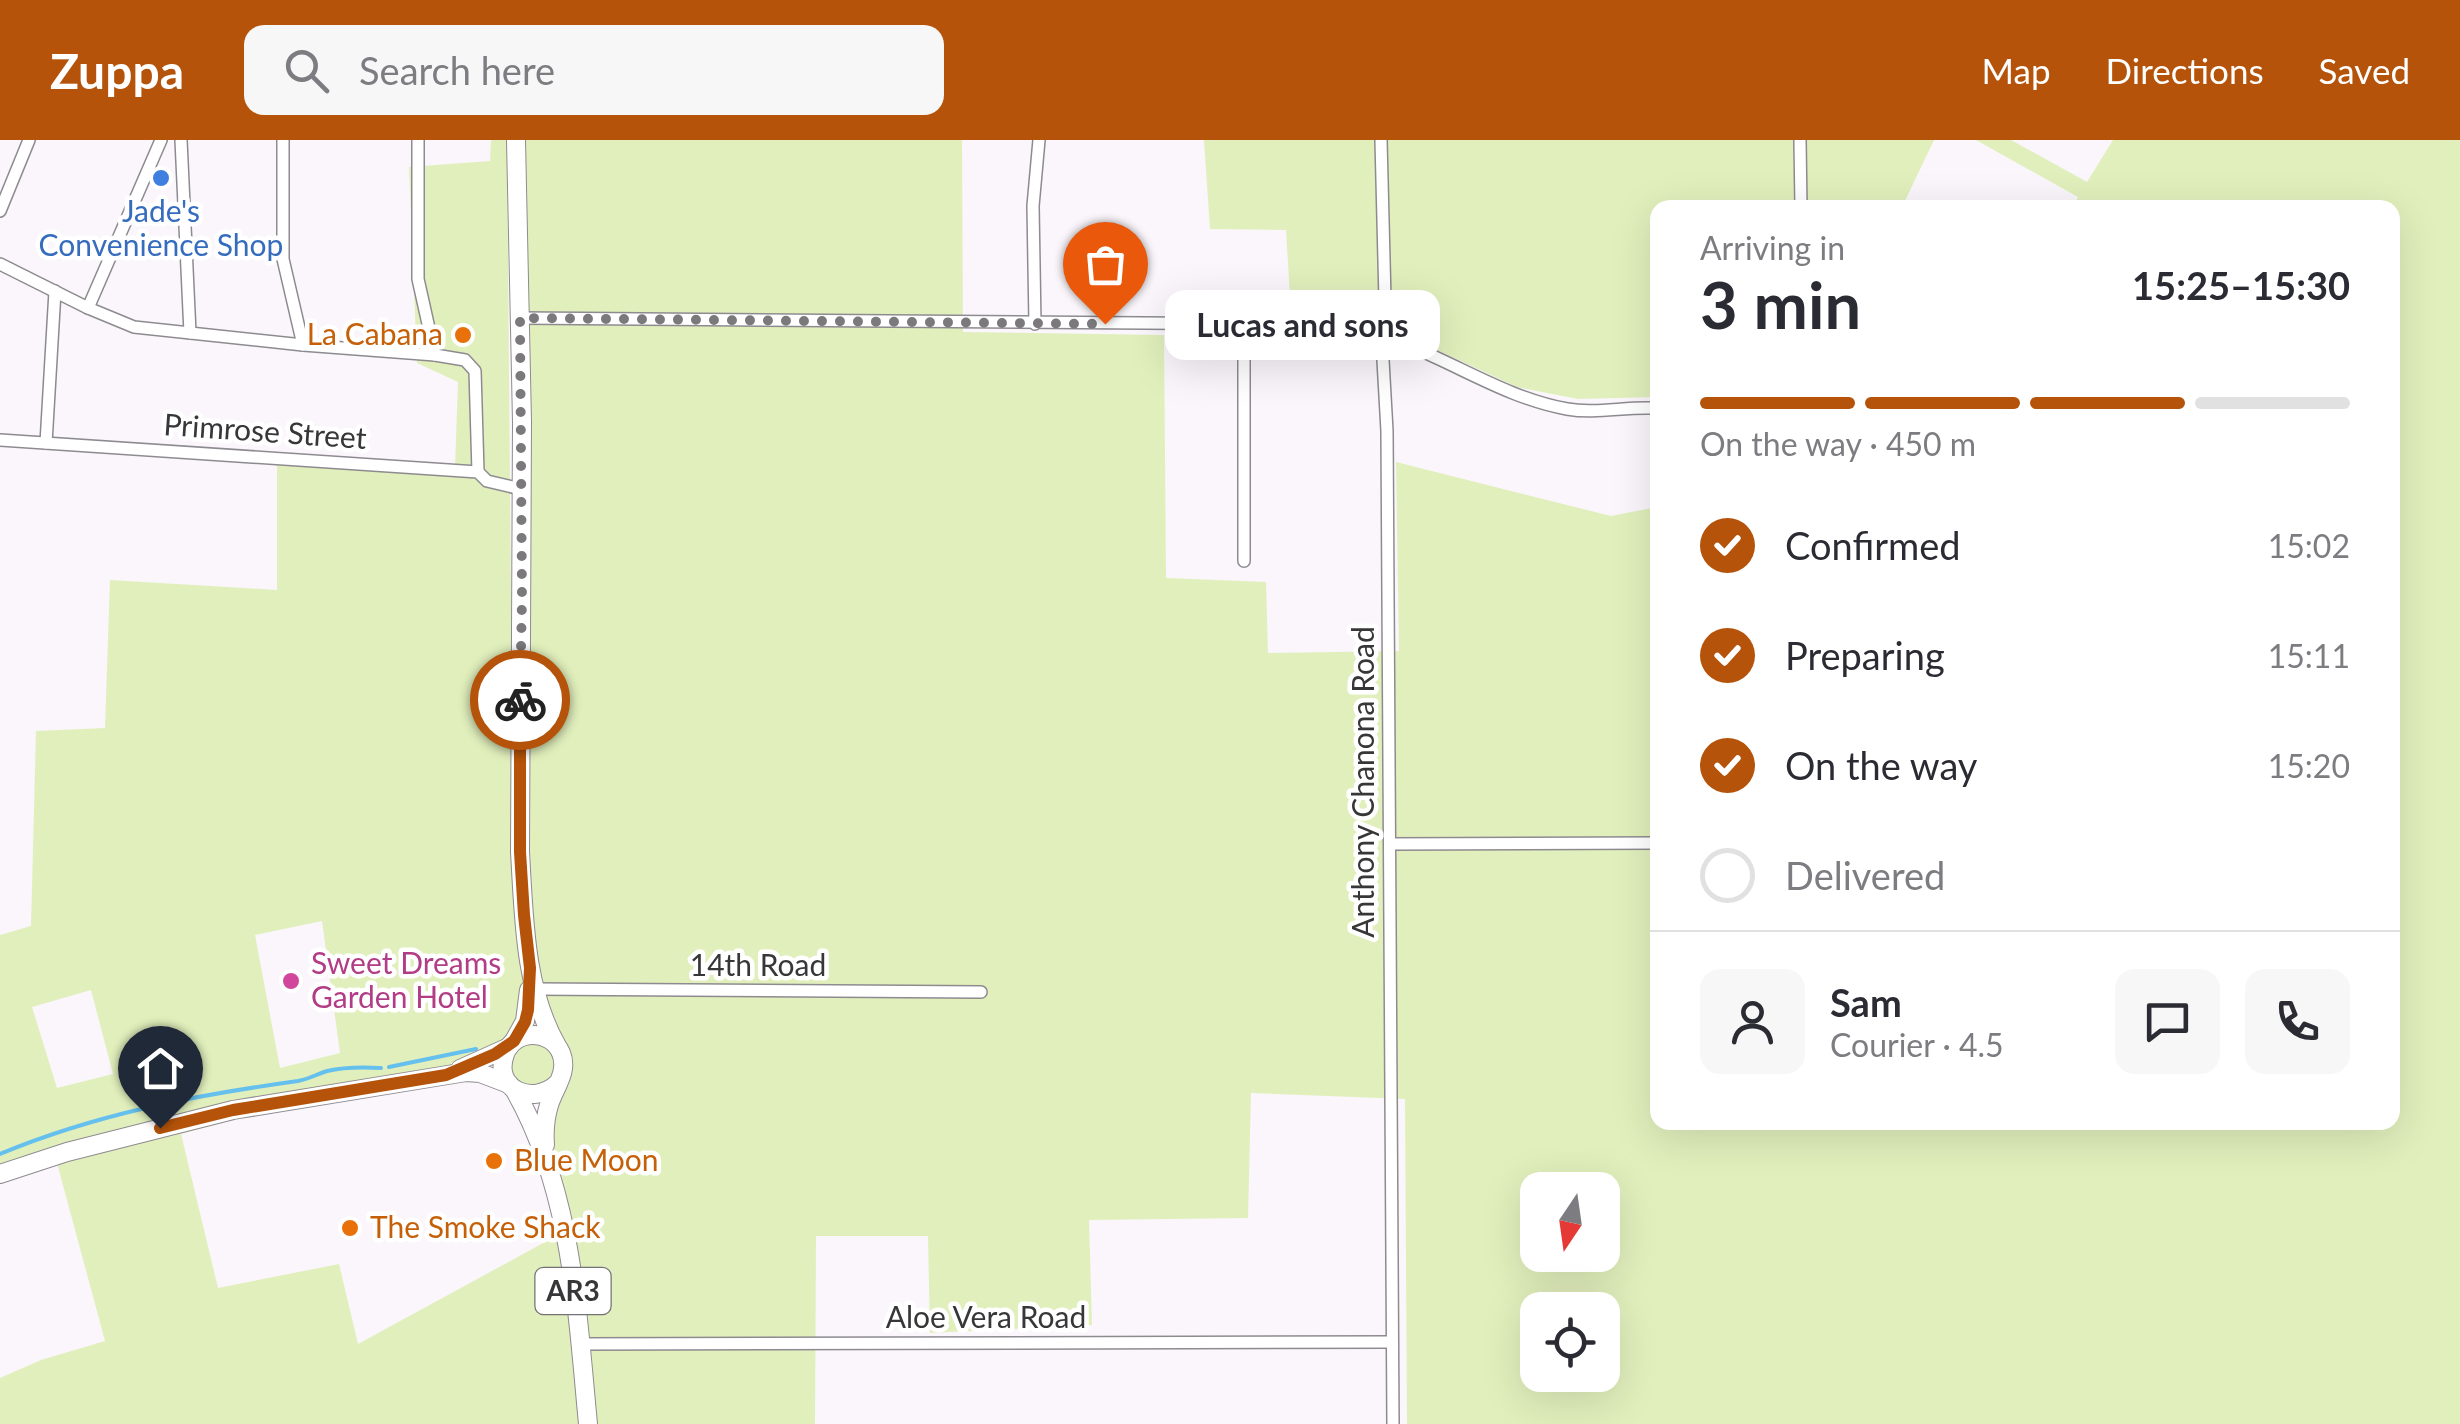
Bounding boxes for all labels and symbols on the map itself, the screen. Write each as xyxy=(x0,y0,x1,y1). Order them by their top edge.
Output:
marker: Jade's Convenience Shop xyxy=(150,167,172,189)
place label: Jade's Convenience Shop xyxy=(39,192,283,262)
pin xyxy=(1063,222,1148,325)
callout: Lucas and sons xyxy=(1165,289,1440,359)
place label: La Cabana xyxy=(307,315,443,351)
marker: La Cabana xyxy=(452,324,474,346)
street label: Primrose Street xyxy=(162,405,368,455)
street label: Anthony Chanona Road xyxy=(1344,626,1380,938)
courier xyxy=(470,650,570,750)
place label: Sweet Dreams Garden Hotel xyxy=(311,944,501,1014)
street label: 14th Road xyxy=(690,946,826,982)
marker: Sweet Dreams Garden Hotel xyxy=(280,970,302,992)
pin xyxy=(118,1026,203,1129)
place label: Blue Moon xyxy=(514,1141,659,1177)
marker: Blue Moon xyxy=(483,1150,505,1172)
north arrow xyxy=(1520,1172,1620,1272)
place label: The Smoke Shack xyxy=(370,1208,601,1244)
marker: The Smoke Shack xyxy=(339,1217,361,1239)
road number: AR3 xyxy=(536,1268,610,1314)
street label: Aloe Vera Road xyxy=(886,1298,1086,1334)

